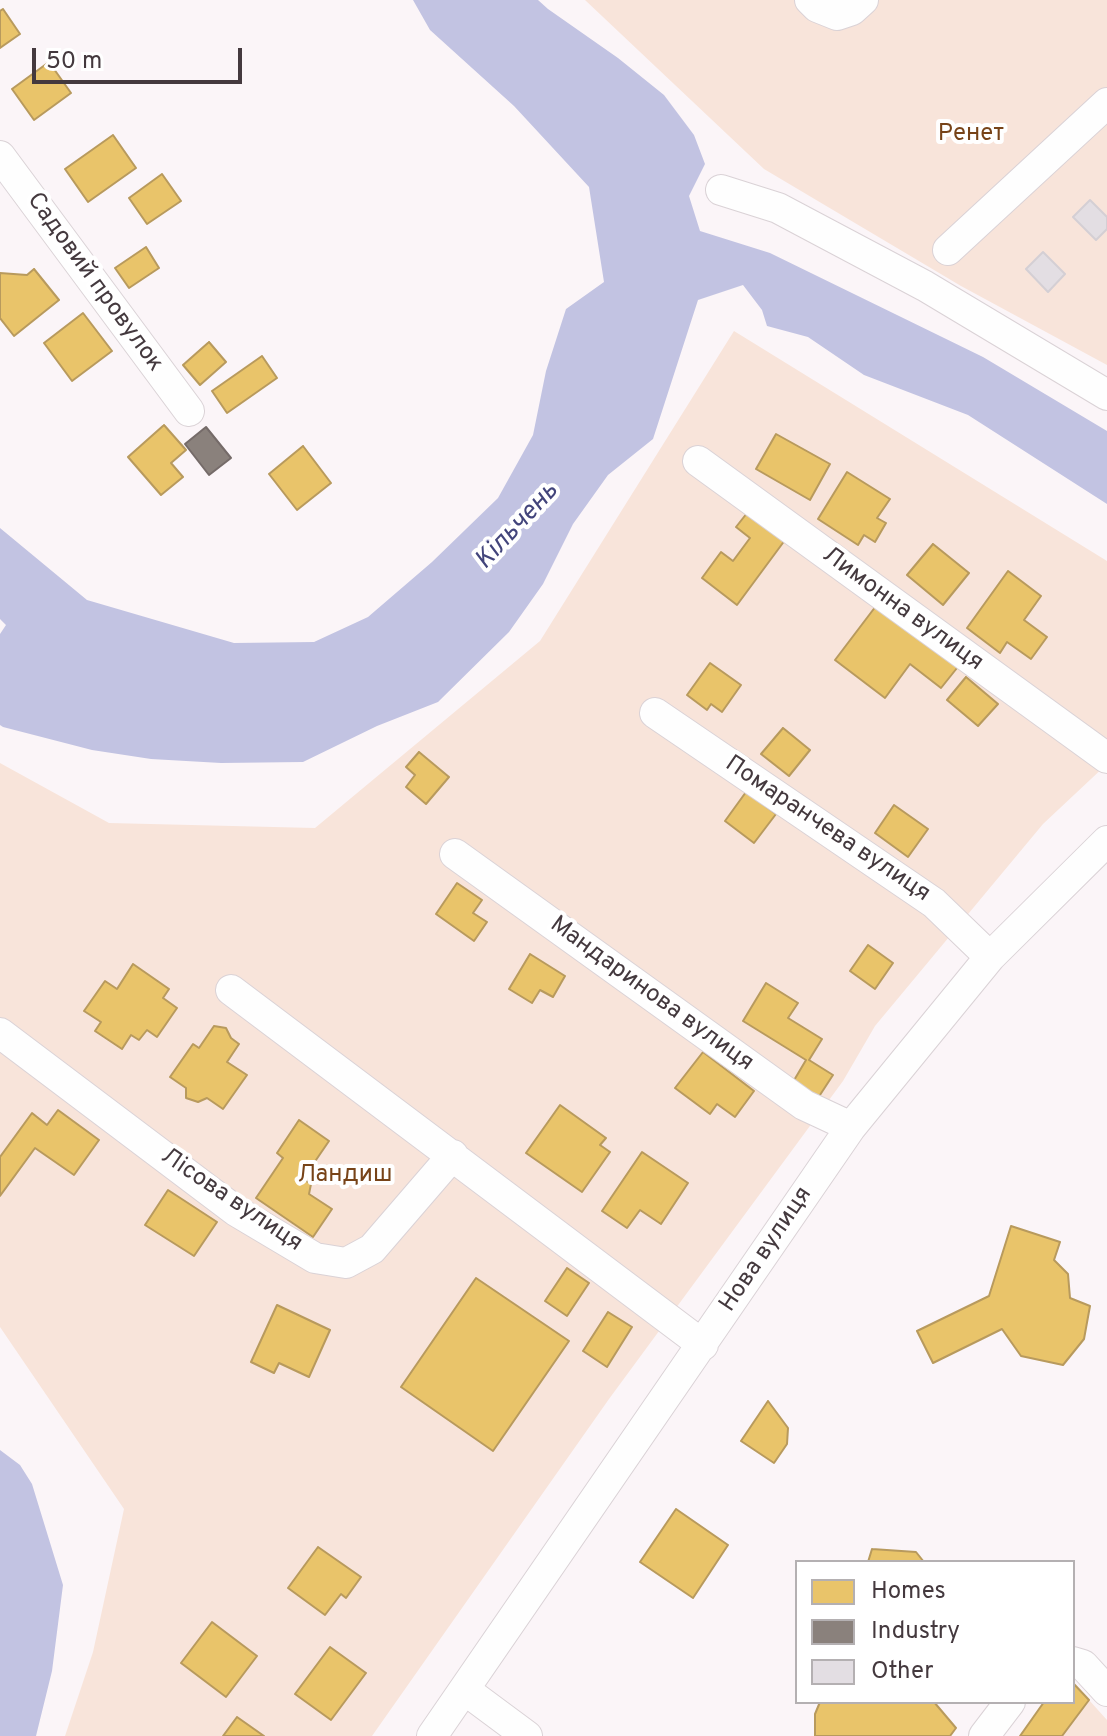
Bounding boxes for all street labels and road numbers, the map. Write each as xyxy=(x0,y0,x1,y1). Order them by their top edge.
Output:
street label: Садовий провулок xyxy=(19,188,169,378)
street label: Лимонна вулиця xyxy=(816,542,988,678)
street label: Помаранчева вулиця xyxy=(719,751,935,909)
street label: Мандаринова вулиця xyxy=(543,911,759,1079)
street label: Лісова вулиця xyxy=(155,1143,307,1259)
street label: Нова вулиця xyxy=(715,1182,819,1318)

